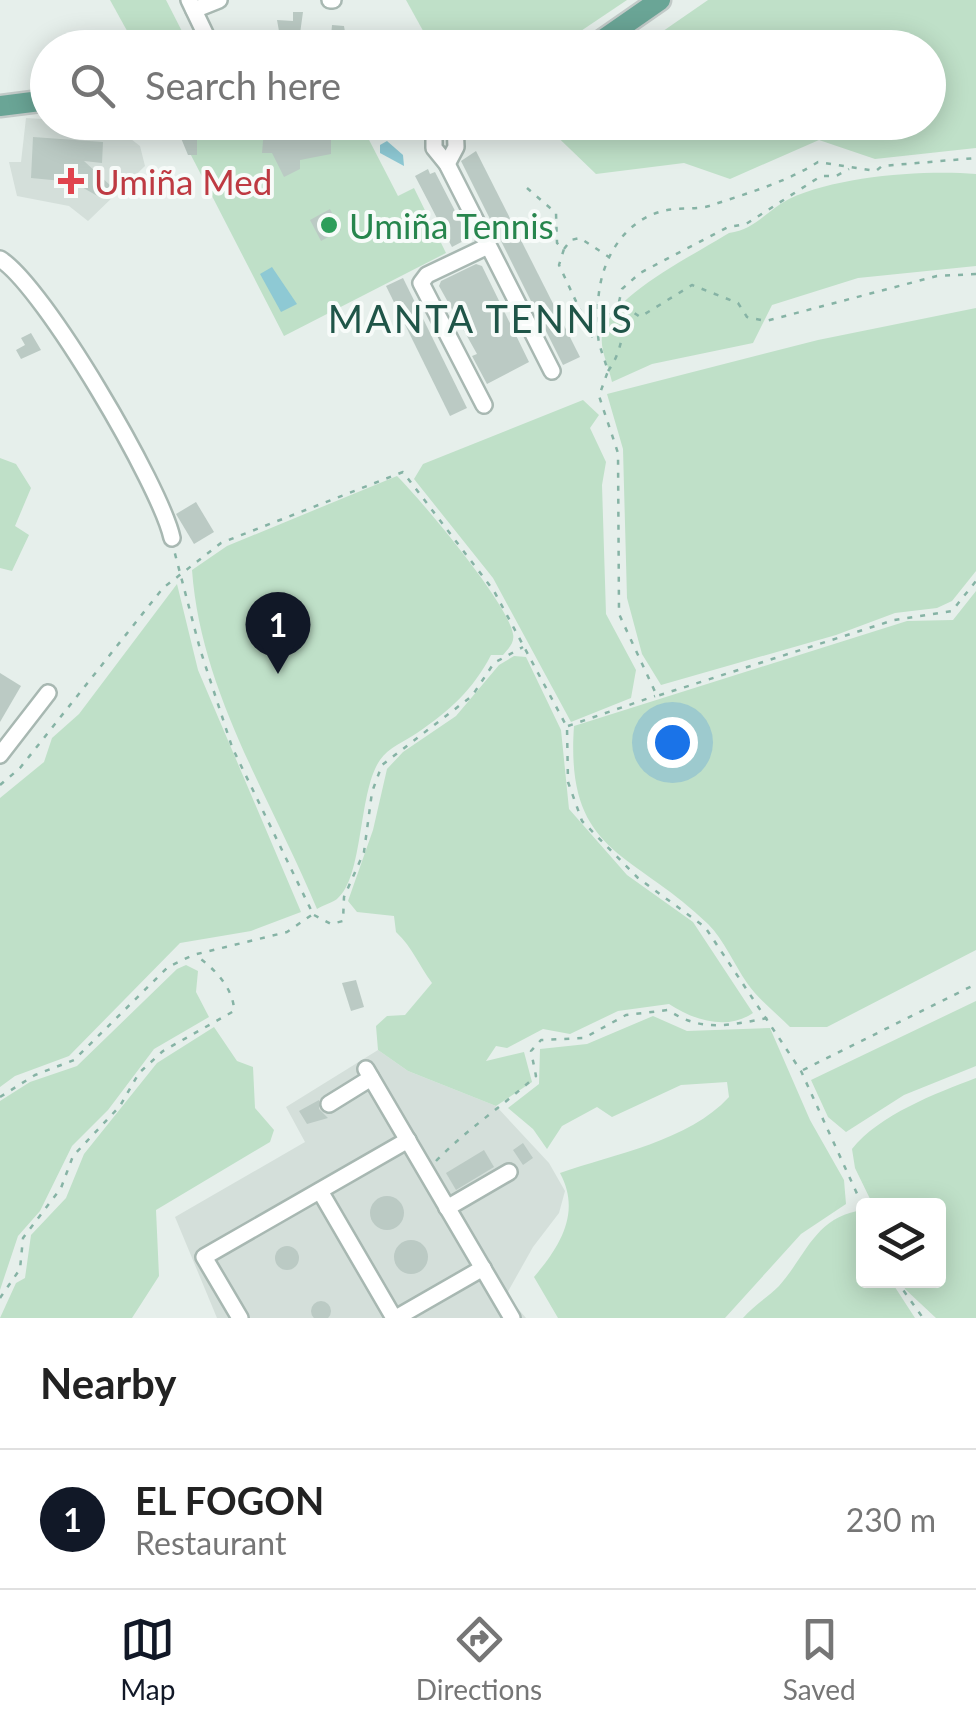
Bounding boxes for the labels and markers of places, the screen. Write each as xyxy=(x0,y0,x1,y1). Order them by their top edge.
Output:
place label: Umiña Med xyxy=(94,160,272,202)
marker: Umiña Med xyxy=(58,168,84,194)
place label: Umiña Tennis xyxy=(349,204,554,246)
marker: Umiña Tennis xyxy=(318,214,340,236)
pin: 1 xyxy=(246,592,310,674)

